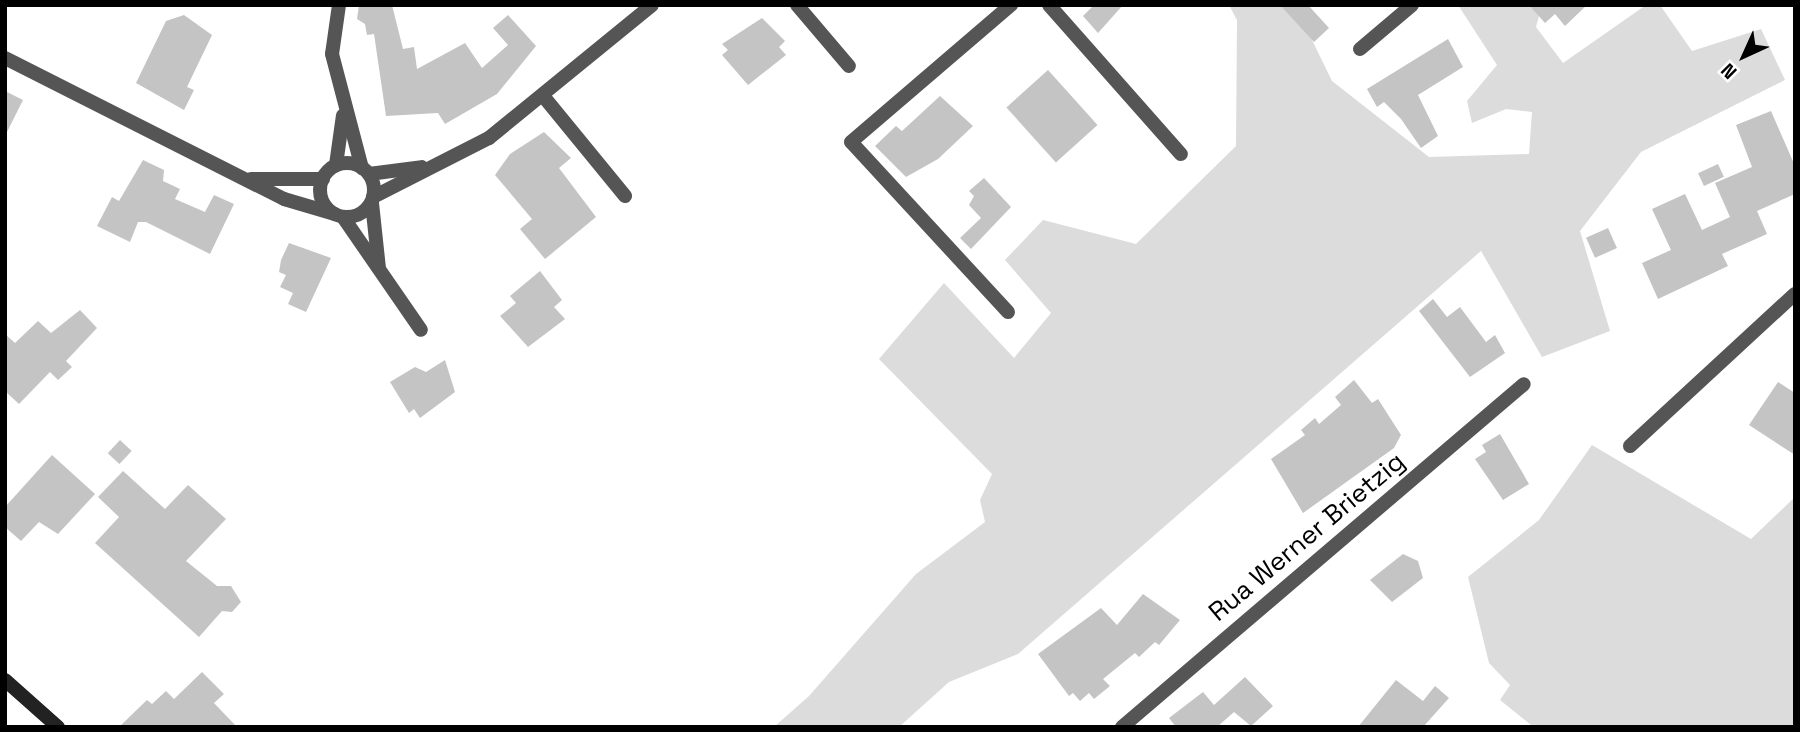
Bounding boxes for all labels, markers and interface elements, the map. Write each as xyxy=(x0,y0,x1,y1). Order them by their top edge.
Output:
north arrow xyxy=(1709,21,1779,91)
text: N xyxy=(1715,58,1742,85)
street label: Rua Werner Brietzig xyxy=(1203,446,1411,628)

